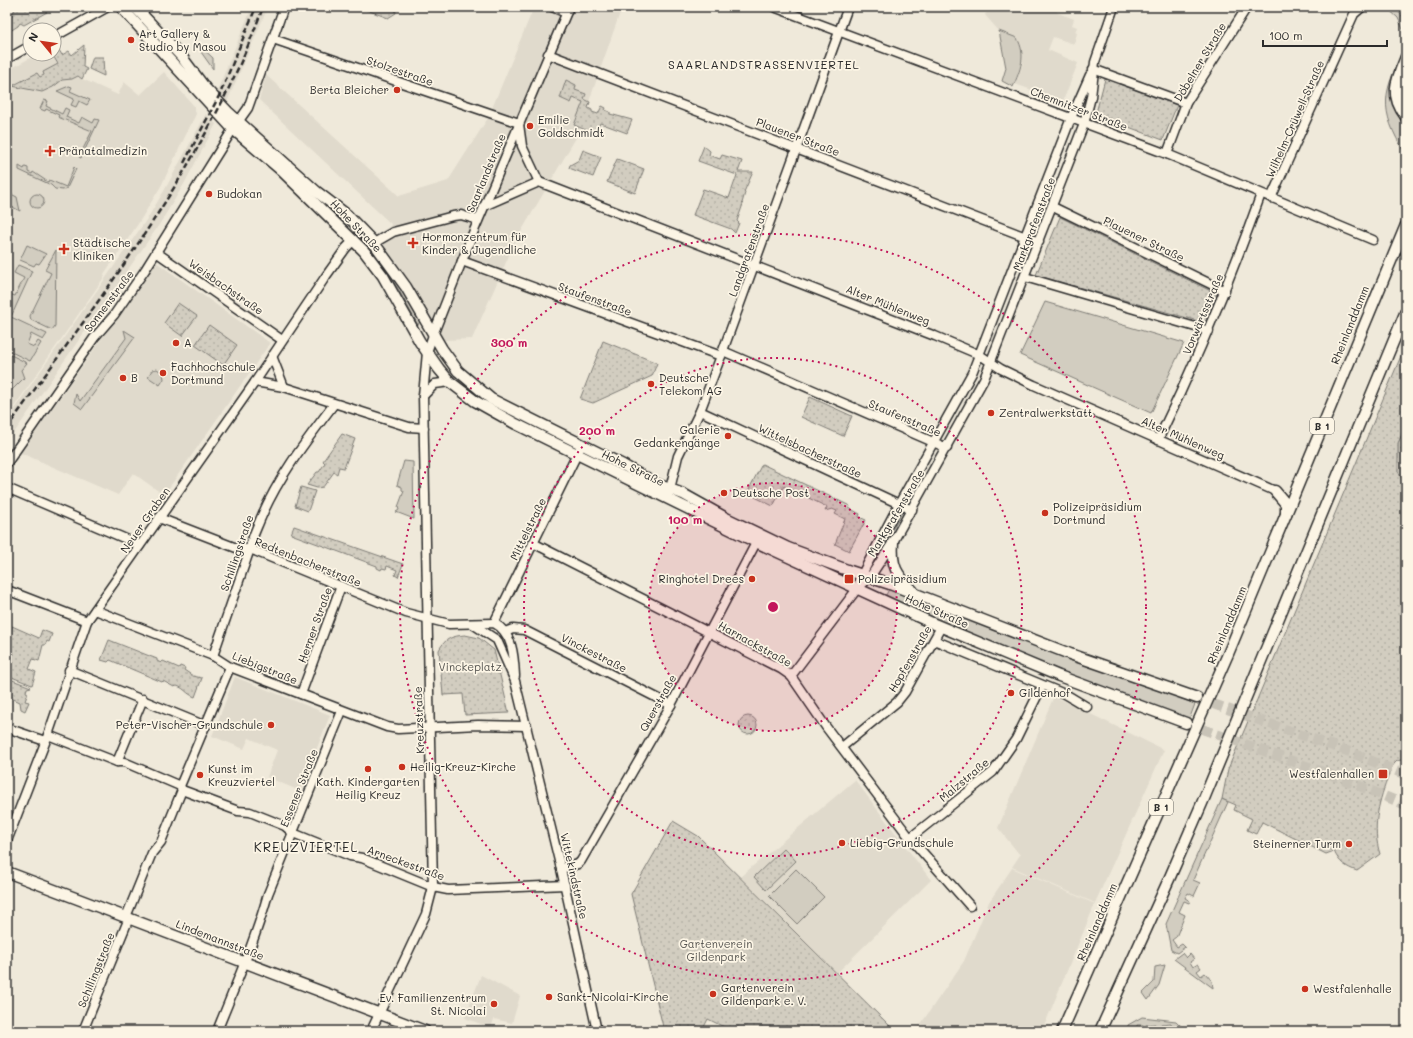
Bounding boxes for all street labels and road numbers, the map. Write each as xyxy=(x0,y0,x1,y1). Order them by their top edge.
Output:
street label: Döbelner Straße xyxy=(1170,19,1229,104)
street label: Stolzestraße xyxy=(365,52,436,89)
street label: Wilhelm-Crüwell-Straße xyxy=(1262,58,1327,180)
street label: Chemnitzer Straße xyxy=(1028,83,1130,134)
street label: Plauener Straße xyxy=(754,114,842,159)
street label: Saarlandstraße xyxy=(462,131,509,215)
street label: Markgrafenstraße xyxy=(1009,175,1058,273)
street label: Hohe Straße xyxy=(327,196,386,255)
street label: Landgrafenstraße xyxy=(725,201,772,298)
street label: Plauener Straße xyxy=(1101,212,1187,265)
street label: Weisbachstraße xyxy=(186,255,267,318)
street label: Sonnenstraße xyxy=(80,266,137,335)
street label: Vorwärtsstraße xyxy=(1179,271,1226,357)
street label: Staufenstraße xyxy=(556,278,634,319)
street label: Alter Mühlenweg xyxy=(844,281,932,328)
street label: Rheinlanddamm xyxy=(1327,283,1372,366)
street label: Staufenstraße xyxy=(867,396,944,440)
street label: Alter Mühlenweg xyxy=(1139,412,1227,463)
road number: B 1 xyxy=(1310,418,1334,434)
street label: Wittelsbacherstraße xyxy=(756,420,865,481)
street label: Hohe Straße xyxy=(599,446,667,489)
street label: Markgrafenstraße xyxy=(864,466,928,559)
street label: Neuer Graben xyxy=(116,484,173,556)
street label: Mittelstraße xyxy=(506,495,549,563)
street label: Schillingstraße xyxy=(216,512,257,593)
street label: Redtenbacherstraße xyxy=(253,533,364,590)
street label: Rheinlanddamm xyxy=(1203,583,1250,666)
street label: Herner Straße xyxy=(294,585,335,665)
street label: Hohe Straße xyxy=(903,590,972,631)
street label: Harnackstraße xyxy=(716,617,795,670)
street label: Hopfenstraße xyxy=(884,623,935,695)
street label: Vinckestraße xyxy=(559,630,630,676)
street label: Liebigstraße xyxy=(230,648,300,687)
street label: Querstraße xyxy=(636,671,680,734)
street label: Kreuzstraße xyxy=(410,686,427,754)
street label: Essener Straße xyxy=(276,746,321,829)
street label: Malzstraße xyxy=(936,754,992,805)
road number: B 1 xyxy=(1149,799,1173,815)
street label: Wittekindstraße xyxy=(557,831,592,921)
street label: Arneckestraße xyxy=(365,842,447,884)
street label: Rheinlanddamm xyxy=(1073,881,1120,963)
street label: Lindemannstraße xyxy=(174,916,267,963)
street label: Schillingstraße xyxy=(74,930,118,1010)

